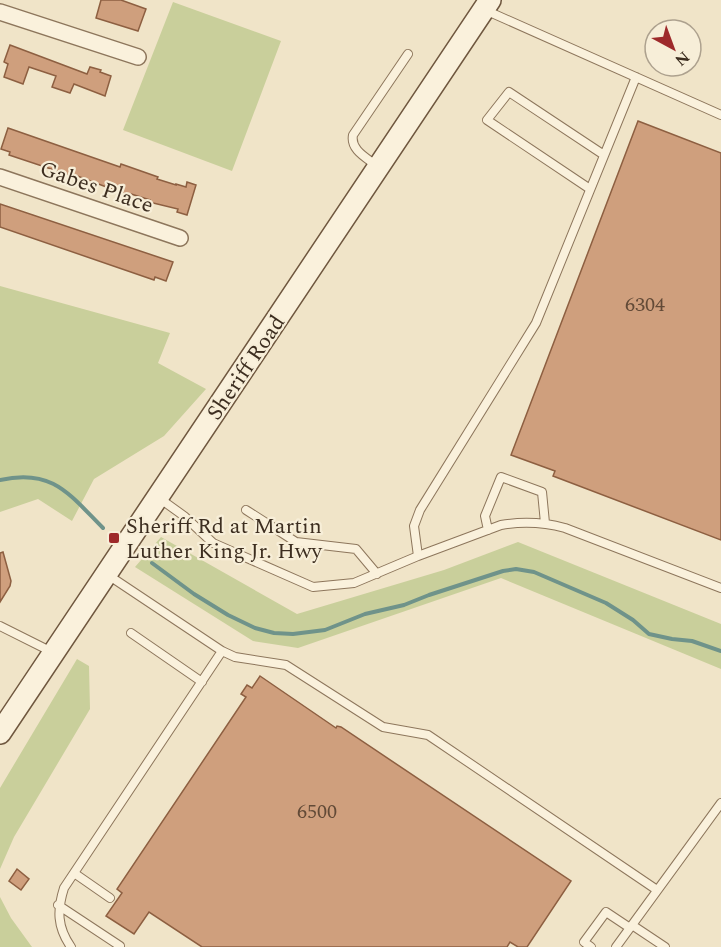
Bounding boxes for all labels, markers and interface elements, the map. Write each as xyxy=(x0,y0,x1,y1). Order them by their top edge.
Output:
north arrow xyxy=(643,18,703,78)
text: N xyxy=(669,45,695,72)
street label: Gabes Place xyxy=(35,153,158,222)
house number: 6304 xyxy=(625,290,665,320)
street label: Sheriff Road xyxy=(199,309,294,427)
place label: Sheriff Rd at Martin Luther King Jr. Hwy xyxy=(126,510,324,568)
marker: Sheriff Rd at Martin Luther King Jr. Hwy xyxy=(107,531,121,545)
house number: 6500 xyxy=(297,797,337,827)

